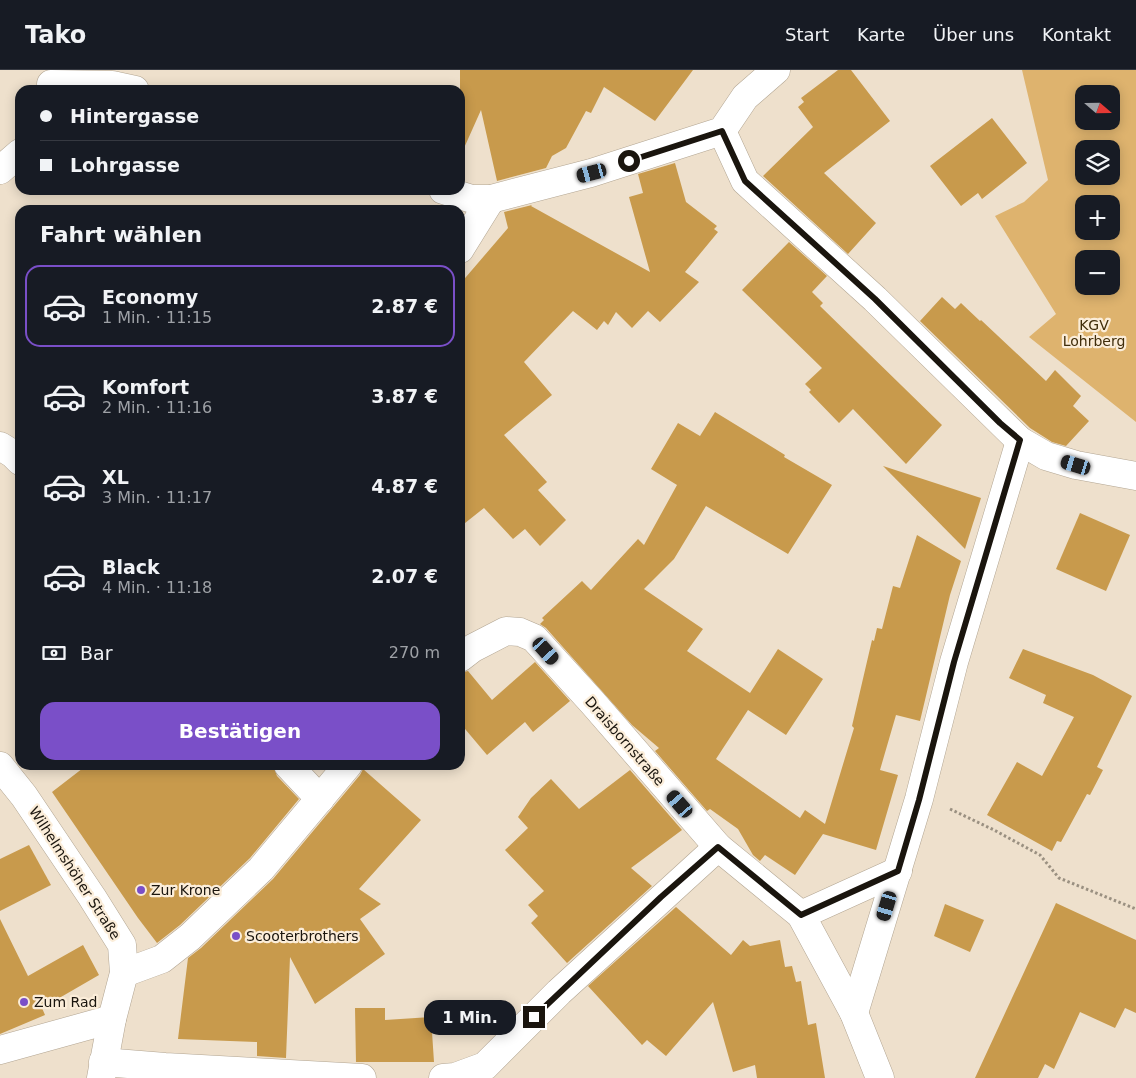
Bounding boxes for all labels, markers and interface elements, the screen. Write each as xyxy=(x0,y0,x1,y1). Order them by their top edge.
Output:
text: Tako xyxy=(25,21,86,49)
text: Start xyxy=(785,24,829,45)
text: Karte xyxy=(857,24,905,45)
text: Über uns xyxy=(933,24,1014,45)
text: Kontakt xyxy=(1042,24,1111,45)
north arrow xyxy=(1075,85,1120,130)
map controls xyxy=(1075,85,1120,295)
text: Hintergasse xyxy=(70,105,199,127)
button: layers xyxy=(1075,140,1120,185)
route start xyxy=(618,150,640,172)
text: Lohrgasse xyxy=(70,154,180,176)
car xyxy=(575,162,608,184)
button: + xyxy=(1075,195,1120,240)
text: Fahrt wählen xyxy=(40,222,202,247)
button: − xyxy=(1075,250,1120,295)
icon: car xyxy=(42,284,87,329)
text: Economy xyxy=(102,286,198,308)
text: 2.87 € xyxy=(371,295,438,317)
text: 1 Min. · 11:15 xyxy=(102,308,212,327)
park label: KGV Lohrberg xyxy=(1063,317,1125,349)
icon: car xyxy=(42,374,87,419)
text: Komfort xyxy=(102,376,189,398)
text: 3.87 € xyxy=(371,385,438,407)
text: 2 Min. · 11:16 xyxy=(102,398,212,417)
car xyxy=(1059,453,1092,477)
icon: car xyxy=(42,464,87,509)
text: XL xyxy=(102,466,129,488)
text: 4.87 € xyxy=(371,475,438,497)
text: 3 Min. · 11:17 xyxy=(102,488,212,507)
icon: car xyxy=(42,554,87,599)
text: Black xyxy=(102,556,160,578)
text: 2.07 € xyxy=(371,565,438,587)
text: 4 Min. · 11:18 xyxy=(102,578,212,597)
car xyxy=(530,635,561,667)
icon: cash xyxy=(40,639,68,667)
text: Bar xyxy=(80,642,113,664)
text: 270 m xyxy=(389,643,440,662)
street label: Draisbornstraße xyxy=(582,693,668,789)
button: Bestätigen xyxy=(40,702,440,760)
car xyxy=(664,788,695,820)
street label: Wilhelmshöher Straße xyxy=(26,804,124,942)
place label: Zur Krone xyxy=(151,882,220,898)
marker: Zur Krone xyxy=(135,884,147,896)
car xyxy=(875,889,898,923)
place label: Scooterbrothers xyxy=(246,928,359,944)
marker: Scooterbrothers xyxy=(230,930,242,942)
place label: Zum Rad xyxy=(34,994,97,1010)
marker: Zum Rad xyxy=(18,996,30,1008)
callout: 1 Min. xyxy=(424,1000,516,1034)
route end xyxy=(523,1006,545,1028)
text: 1 Min. xyxy=(442,1008,498,1027)

